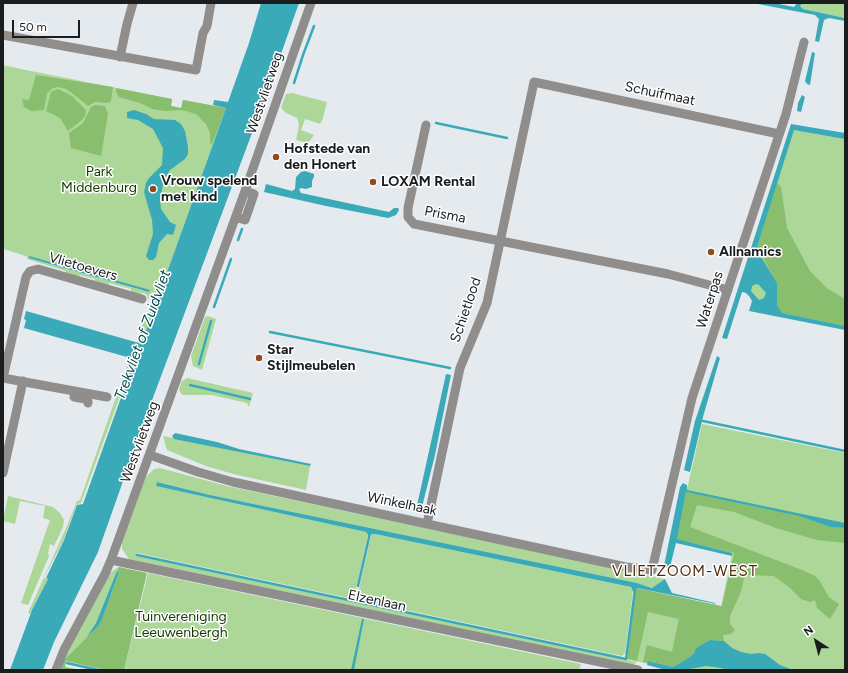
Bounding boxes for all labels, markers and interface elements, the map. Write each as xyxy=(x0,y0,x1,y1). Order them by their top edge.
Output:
scale bar xyxy=(14,12,82,38)
text: 50 m xyxy=(19,20,47,34)
street label: Westvlietweg xyxy=(243,50,287,136)
street label: Schuifmaat xyxy=(623,78,697,110)
place label: Hofstede van den Honert xyxy=(284,141,370,174)
marker: Hofstede van den Honert xyxy=(271,152,281,162)
park label: Park Middenburg xyxy=(61,164,137,196)
place label: Vrouw spelend met kind xyxy=(161,173,257,206)
place label: LOXAM Rental xyxy=(381,174,475,190)
marker: LOXAM Rental xyxy=(368,177,378,187)
marker: Vrouw spelend met kind xyxy=(148,184,158,194)
street label: Prisma xyxy=(423,203,467,227)
place label: Allnamics xyxy=(719,244,781,260)
marker: Allnamics xyxy=(706,247,716,257)
street label: Vlietoevers xyxy=(47,249,119,285)
water label: Trekvliet of Zuidvliet xyxy=(111,267,175,403)
street label: Waterpas xyxy=(693,269,727,331)
street label: Schietlood xyxy=(447,275,485,345)
place label: Star Stijlmeubelen xyxy=(267,342,355,374)
marker: Star Stijlmeubelen xyxy=(254,353,264,363)
street label: Westvlietweg xyxy=(117,399,163,485)
street label: Winkelhaak xyxy=(366,488,438,520)
district label: VLIETZOOM-WEST xyxy=(612,563,758,581)
street label: Elzenlaan xyxy=(346,587,408,615)
park label: Tuinvereniging Leeuwenbergh xyxy=(134,609,228,642)
north arrow xyxy=(796,621,836,661)
text: N xyxy=(801,623,816,639)

